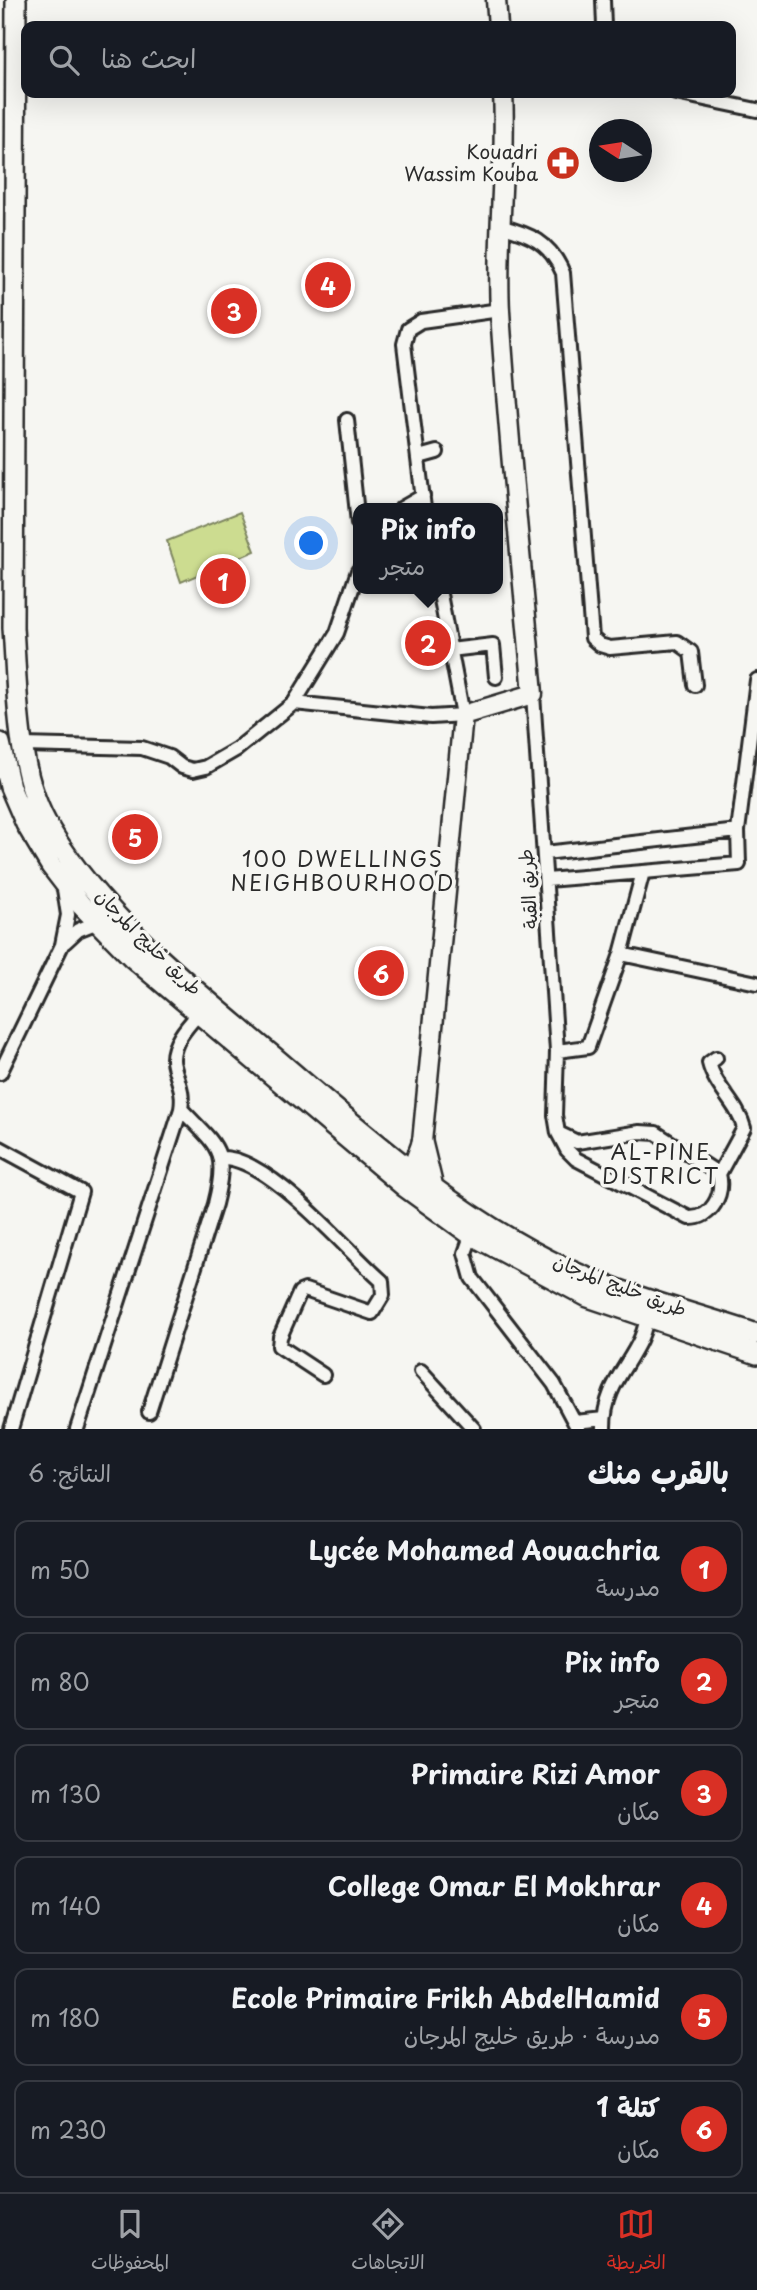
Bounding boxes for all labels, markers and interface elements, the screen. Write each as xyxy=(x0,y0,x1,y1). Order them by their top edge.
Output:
search box xyxy=(21,21,736,98)
text: ابحث هنا xyxy=(101,38,196,77)
icon: search xyxy=(45,41,83,79)
north arrow xyxy=(589,119,652,182)
place label: Kouadri Wassim Kouba xyxy=(404,137,538,187)
pharmacy icon: Kouadri Wassim Kouba xyxy=(544,144,582,182)
pin: 4 xyxy=(305,259,351,311)
pin: 3 xyxy=(211,285,257,337)
popup xyxy=(353,503,503,594)
text: Pix info xyxy=(380,509,476,548)
your location xyxy=(294,526,328,560)
text: متجر xyxy=(380,548,425,583)
pin: 1 xyxy=(200,555,246,607)
pin: 2 xyxy=(405,617,451,669)
pin: 5 xyxy=(112,811,158,863)
district label: 100 DWELLINGS NEIGHBOURHOOD xyxy=(231,842,455,898)
street label: طريق القبة xyxy=(510,848,544,930)
street label: طريق خليج المرجان xyxy=(90,882,209,1001)
pin: 6 xyxy=(358,947,404,999)
district label: AL-PINE DISTRICT xyxy=(602,1135,720,1191)
street label: طريق خليج المرجان xyxy=(550,1246,691,1322)
text: بالقرب منك xyxy=(588,1449,729,1494)
text: النتائج: 6 xyxy=(28,1455,111,1490)
text: Lycée Mohamed Aouachria xyxy=(309,1530,660,1569)
text: 50 m xyxy=(30,1552,90,1587)
text: 1 xyxy=(699,1552,710,1587)
text: مدرسة xyxy=(596,1569,660,1604)
text: Pix info xyxy=(564,1642,660,1681)
text: 80 m xyxy=(30,1664,90,1699)
text: 2 xyxy=(696,1664,712,1699)
text: متجر xyxy=(615,1681,660,1716)
text: Primaire Rizi Amor xyxy=(411,1754,660,1793)
text: 130 m xyxy=(30,1776,101,1811)
text: 3 xyxy=(696,1776,712,1811)
text: مكان xyxy=(617,1793,660,1828)
text: College Omar El Mokhrar xyxy=(328,1866,660,1905)
text: 140 m xyxy=(30,1888,101,1923)
text: 4 xyxy=(696,1888,712,1923)
text: مكان xyxy=(617,1905,660,1940)
text: Ecole Primaire Frikh AbdelHamid xyxy=(231,1978,660,2017)
text: 180 m xyxy=(30,2000,100,2035)
text: 5 xyxy=(697,2000,711,2035)
text: مدرسة · طريق خليج المرجان xyxy=(404,2017,660,2052)
text: كتلة 1 xyxy=(596,2087,660,2126)
text: 230 m xyxy=(30,2112,106,2147)
text: 6 xyxy=(696,2112,712,2147)
text: مكان xyxy=(617,2131,660,2166)
tab: المحفوظات xyxy=(91,2205,169,2279)
tab: الاتجاهات xyxy=(351,2205,425,2279)
tab: الخريطة xyxy=(607,2205,666,2279)

